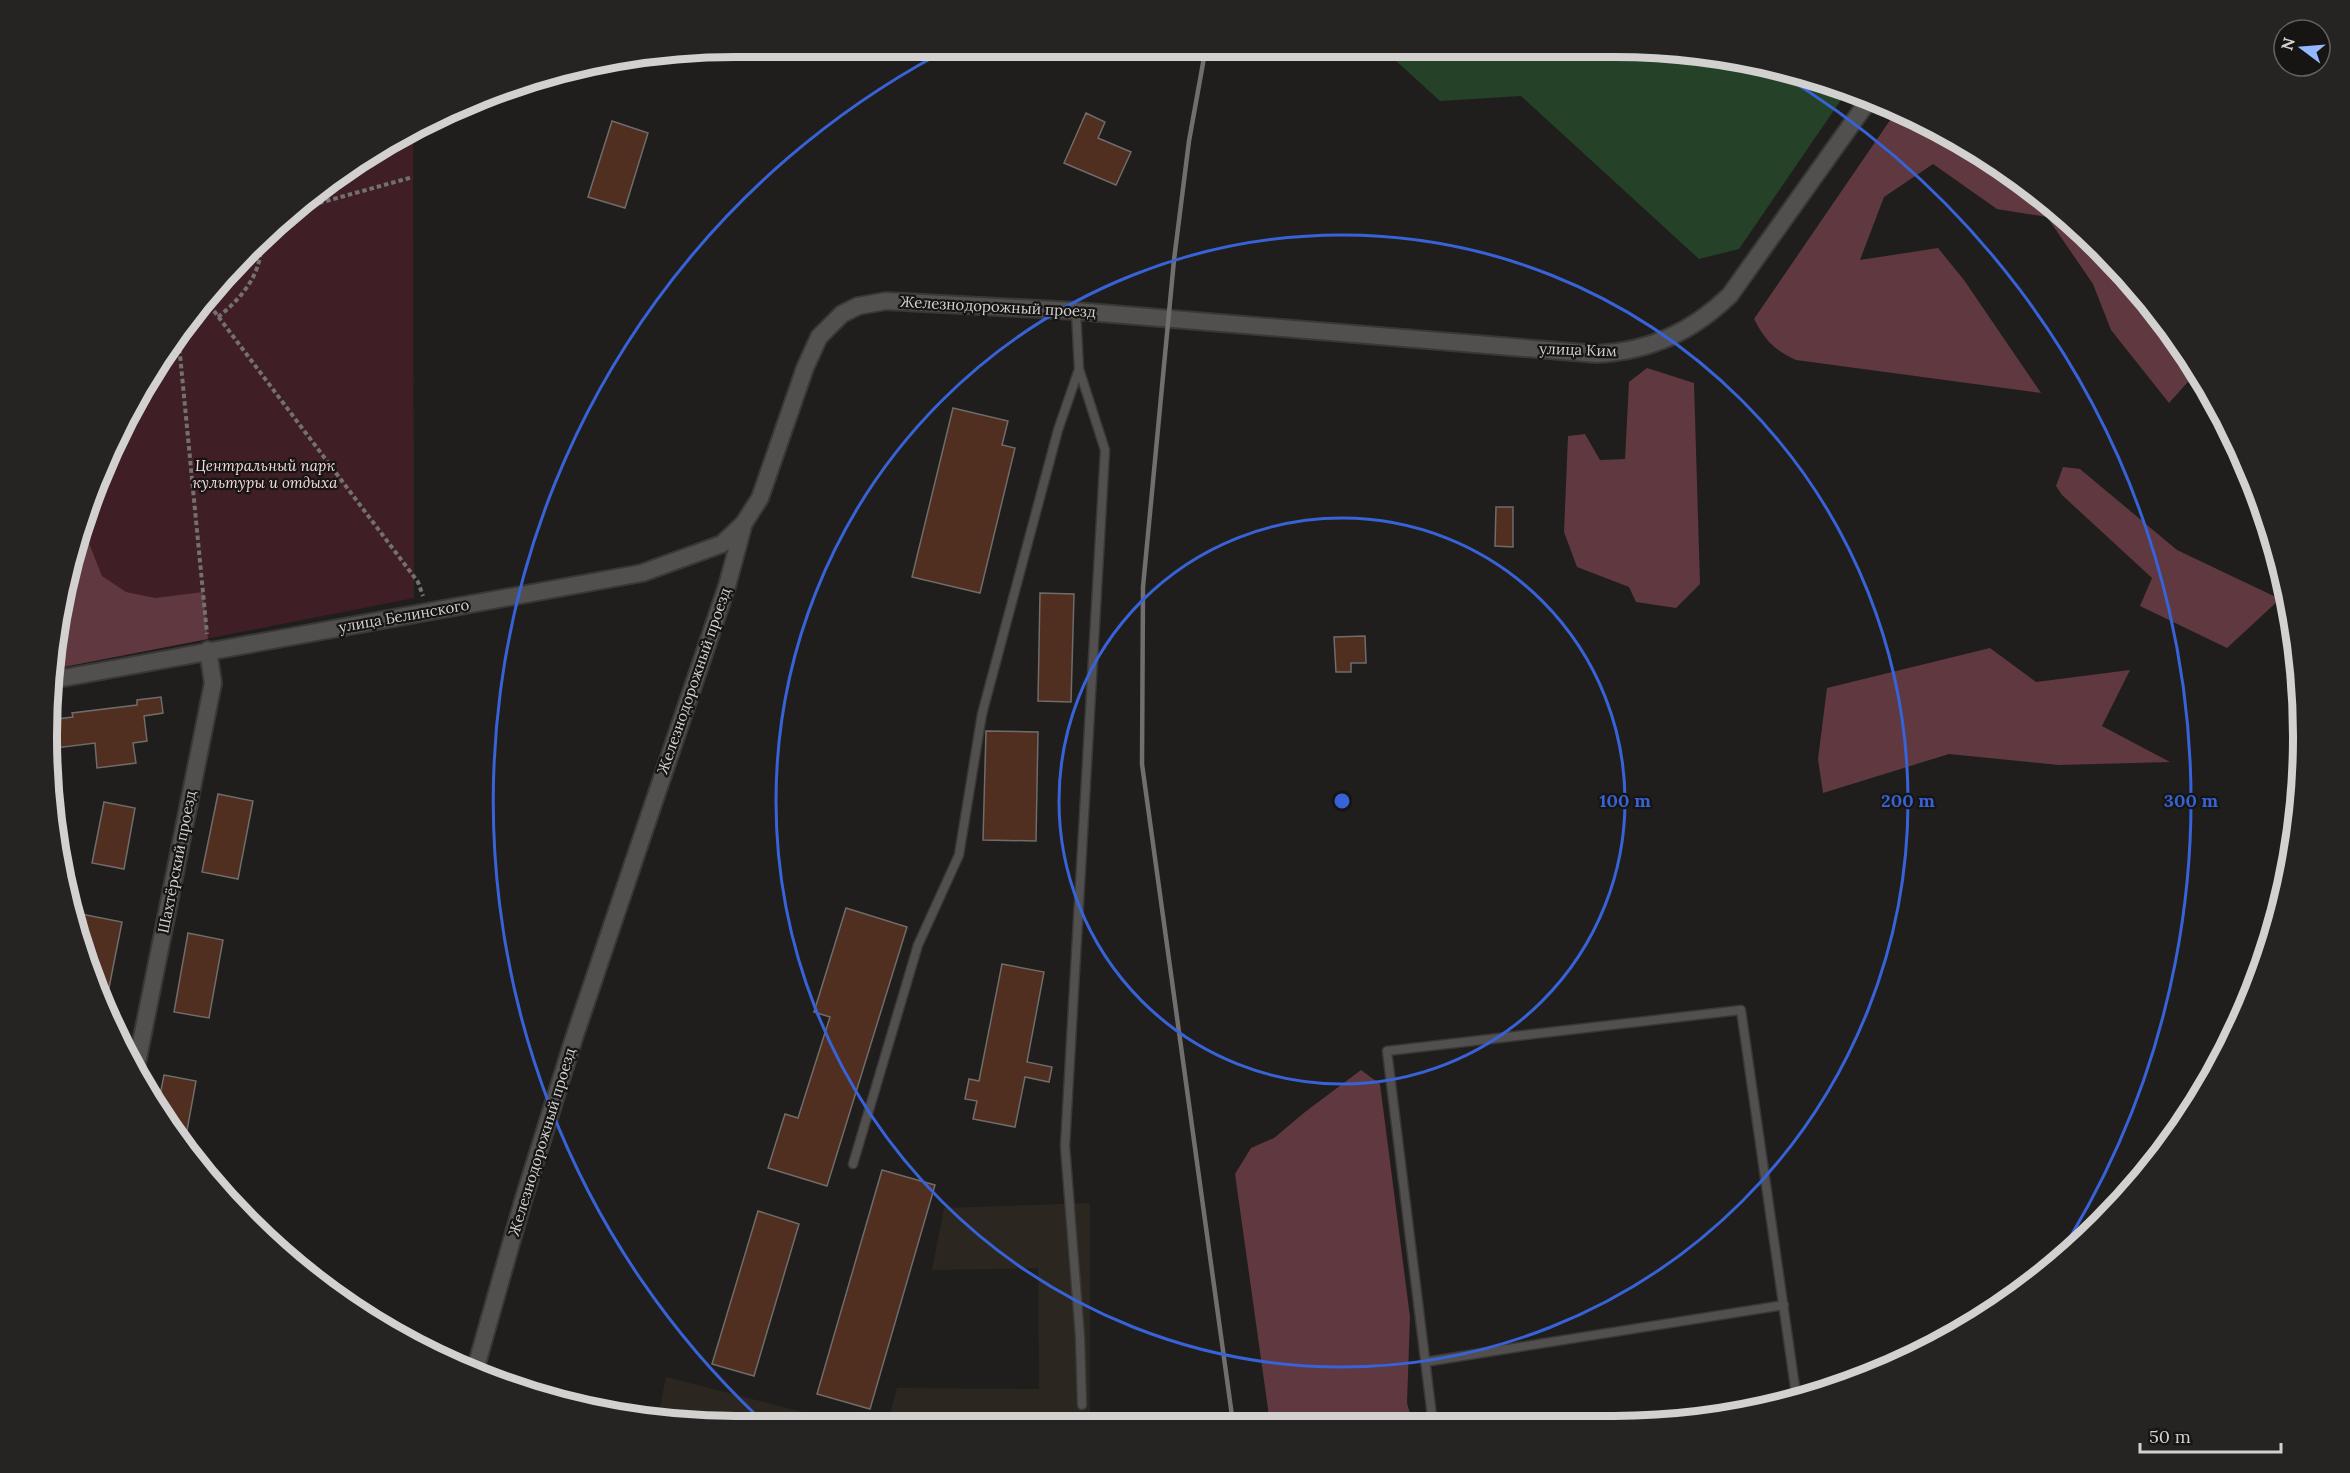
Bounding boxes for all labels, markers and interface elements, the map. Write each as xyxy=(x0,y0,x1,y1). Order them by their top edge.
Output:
north arrow xyxy=(2272,18,2332,78)
text: N xyxy=(2276,35,2299,53)
street label: Железнодорожный проезд xyxy=(900,292,1097,321)
street label: улица Ким xyxy=(1539,339,1617,360)
park label: Центральный парк культуры и отдыха xyxy=(193,456,338,492)
street label: Железнодорожный проезд xyxy=(653,585,734,777)
street label: улица Белинского xyxy=(337,595,471,636)
street label: Шахтёрский проезд xyxy=(153,789,200,935)
text: 100 m xyxy=(1599,789,1651,812)
text: 200 m xyxy=(1881,789,1935,812)
text: 300 m xyxy=(2164,789,2219,812)
centre of rings xyxy=(1332,791,1352,811)
street label: Железнодорожный проезд xyxy=(504,1045,579,1238)
scale bar xyxy=(2140,1416,2281,1454)
text: 50 m xyxy=(2149,1425,2191,1448)

